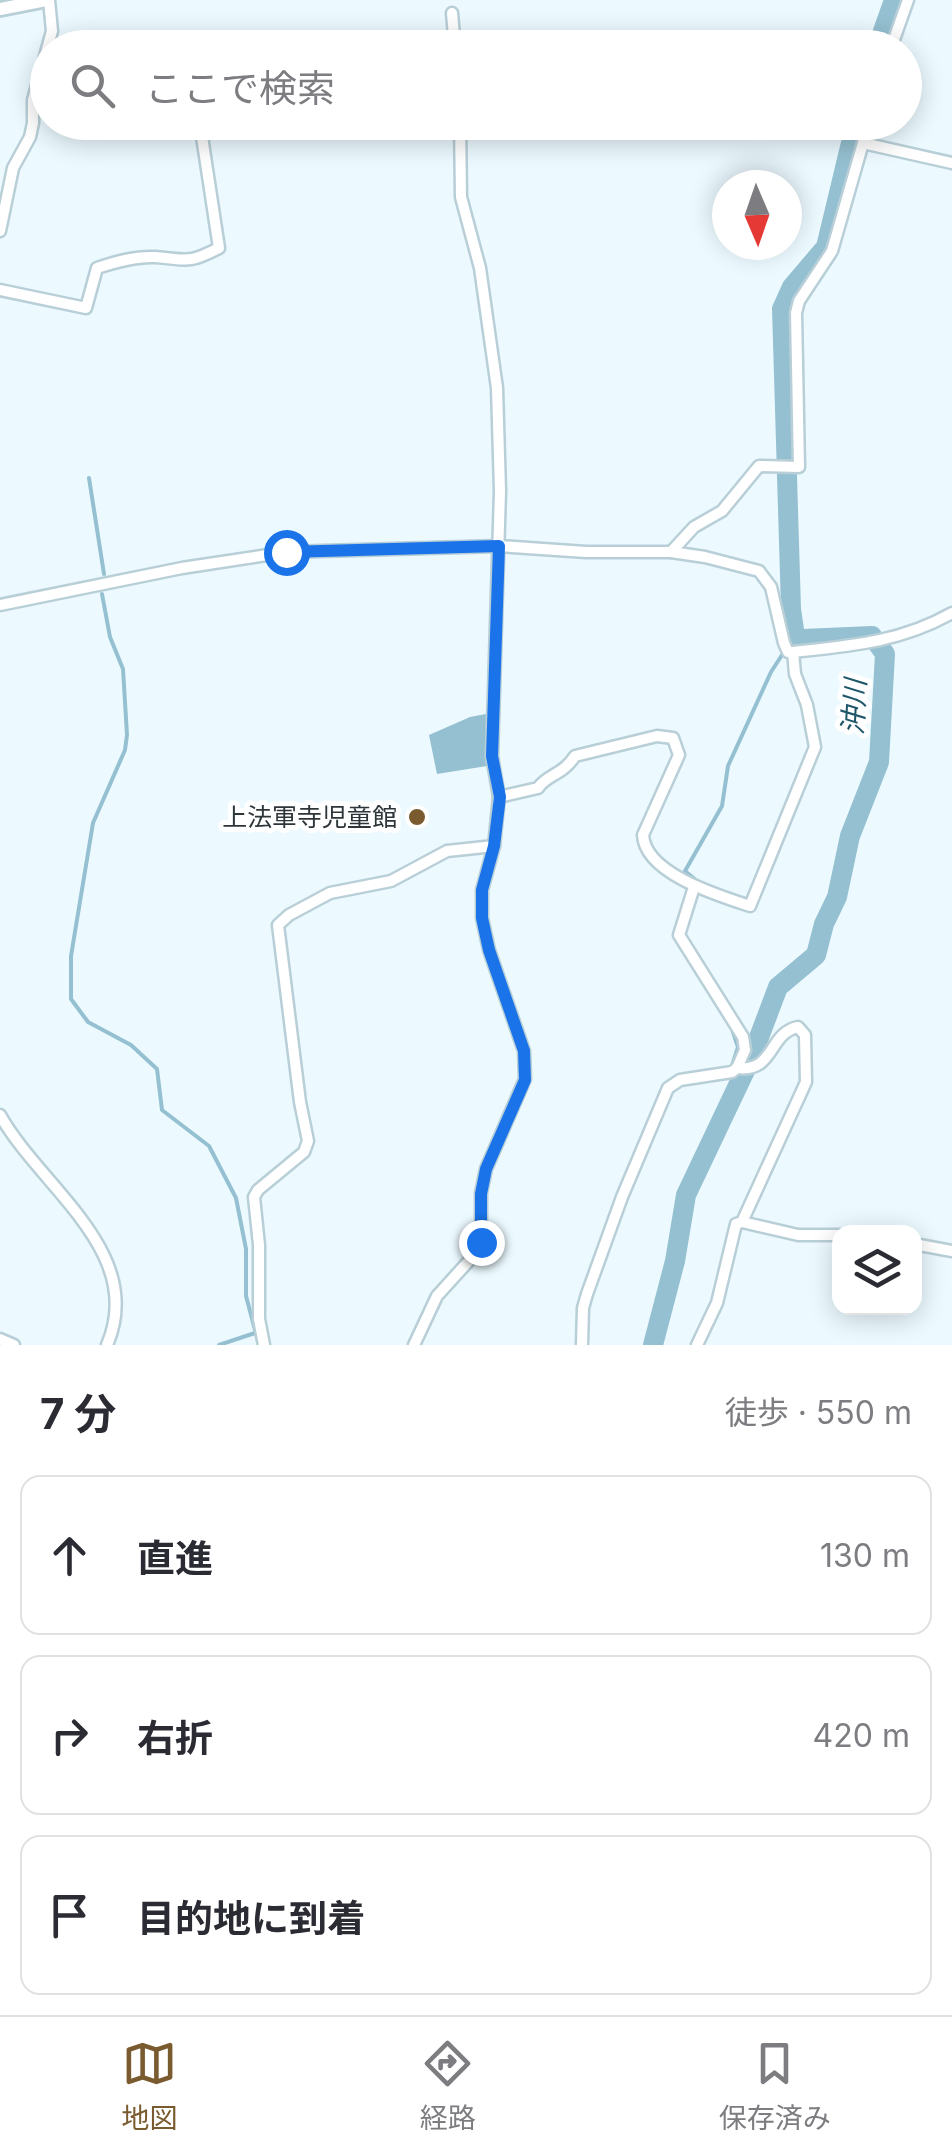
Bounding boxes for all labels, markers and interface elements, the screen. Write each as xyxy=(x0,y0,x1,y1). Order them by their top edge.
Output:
search box xyxy=(30,30,922,140)
icon: search xyxy=(65,58,120,113)
text: ここで検索 xyxy=(145,65,335,111)
north arrow xyxy=(712,170,802,260)
route start xyxy=(264,530,310,576)
water label: 沖川 xyxy=(836,675,873,736)
place label: 上法軍寺児童館 xyxy=(222,802,397,832)
marker: 上法軍寺児童館 xyxy=(406,806,428,828)
route end xyxy=(459,1220,505,1266)
map controls xyxy=(832,1225,922,1315)
button: layers xyxy=(832,1225,922,1315)
text: 7 分 xyxy=(40,1388,116,1439)
text: 徒歩 · 550 m xyxy=(725,1393,912,1432)
icon: ahead xyxy=(42,1528,97,1583)
text: 直進 xyxy=(137,1535,213,1581)
text: 130 m xyxy=(820,1536,910,1575)
icon: right xyxy=(42,1708,97,1763)
text: 右折 xyxy=(137,1715,213,1761)
text: 420 m xyxy=(813,1716,910,1755)
icon: arrive xyxy=(42,1888,97,1943)
text: 目的地に到着 xyxy=(137,1895,365,1941)
tab: 地図 xyxy=(121,2036,177,2136)
tab: 経路 xyxy=(420,2036,476,2136)
tab: 保存済み xyxy=(719,2036,831,2136)

